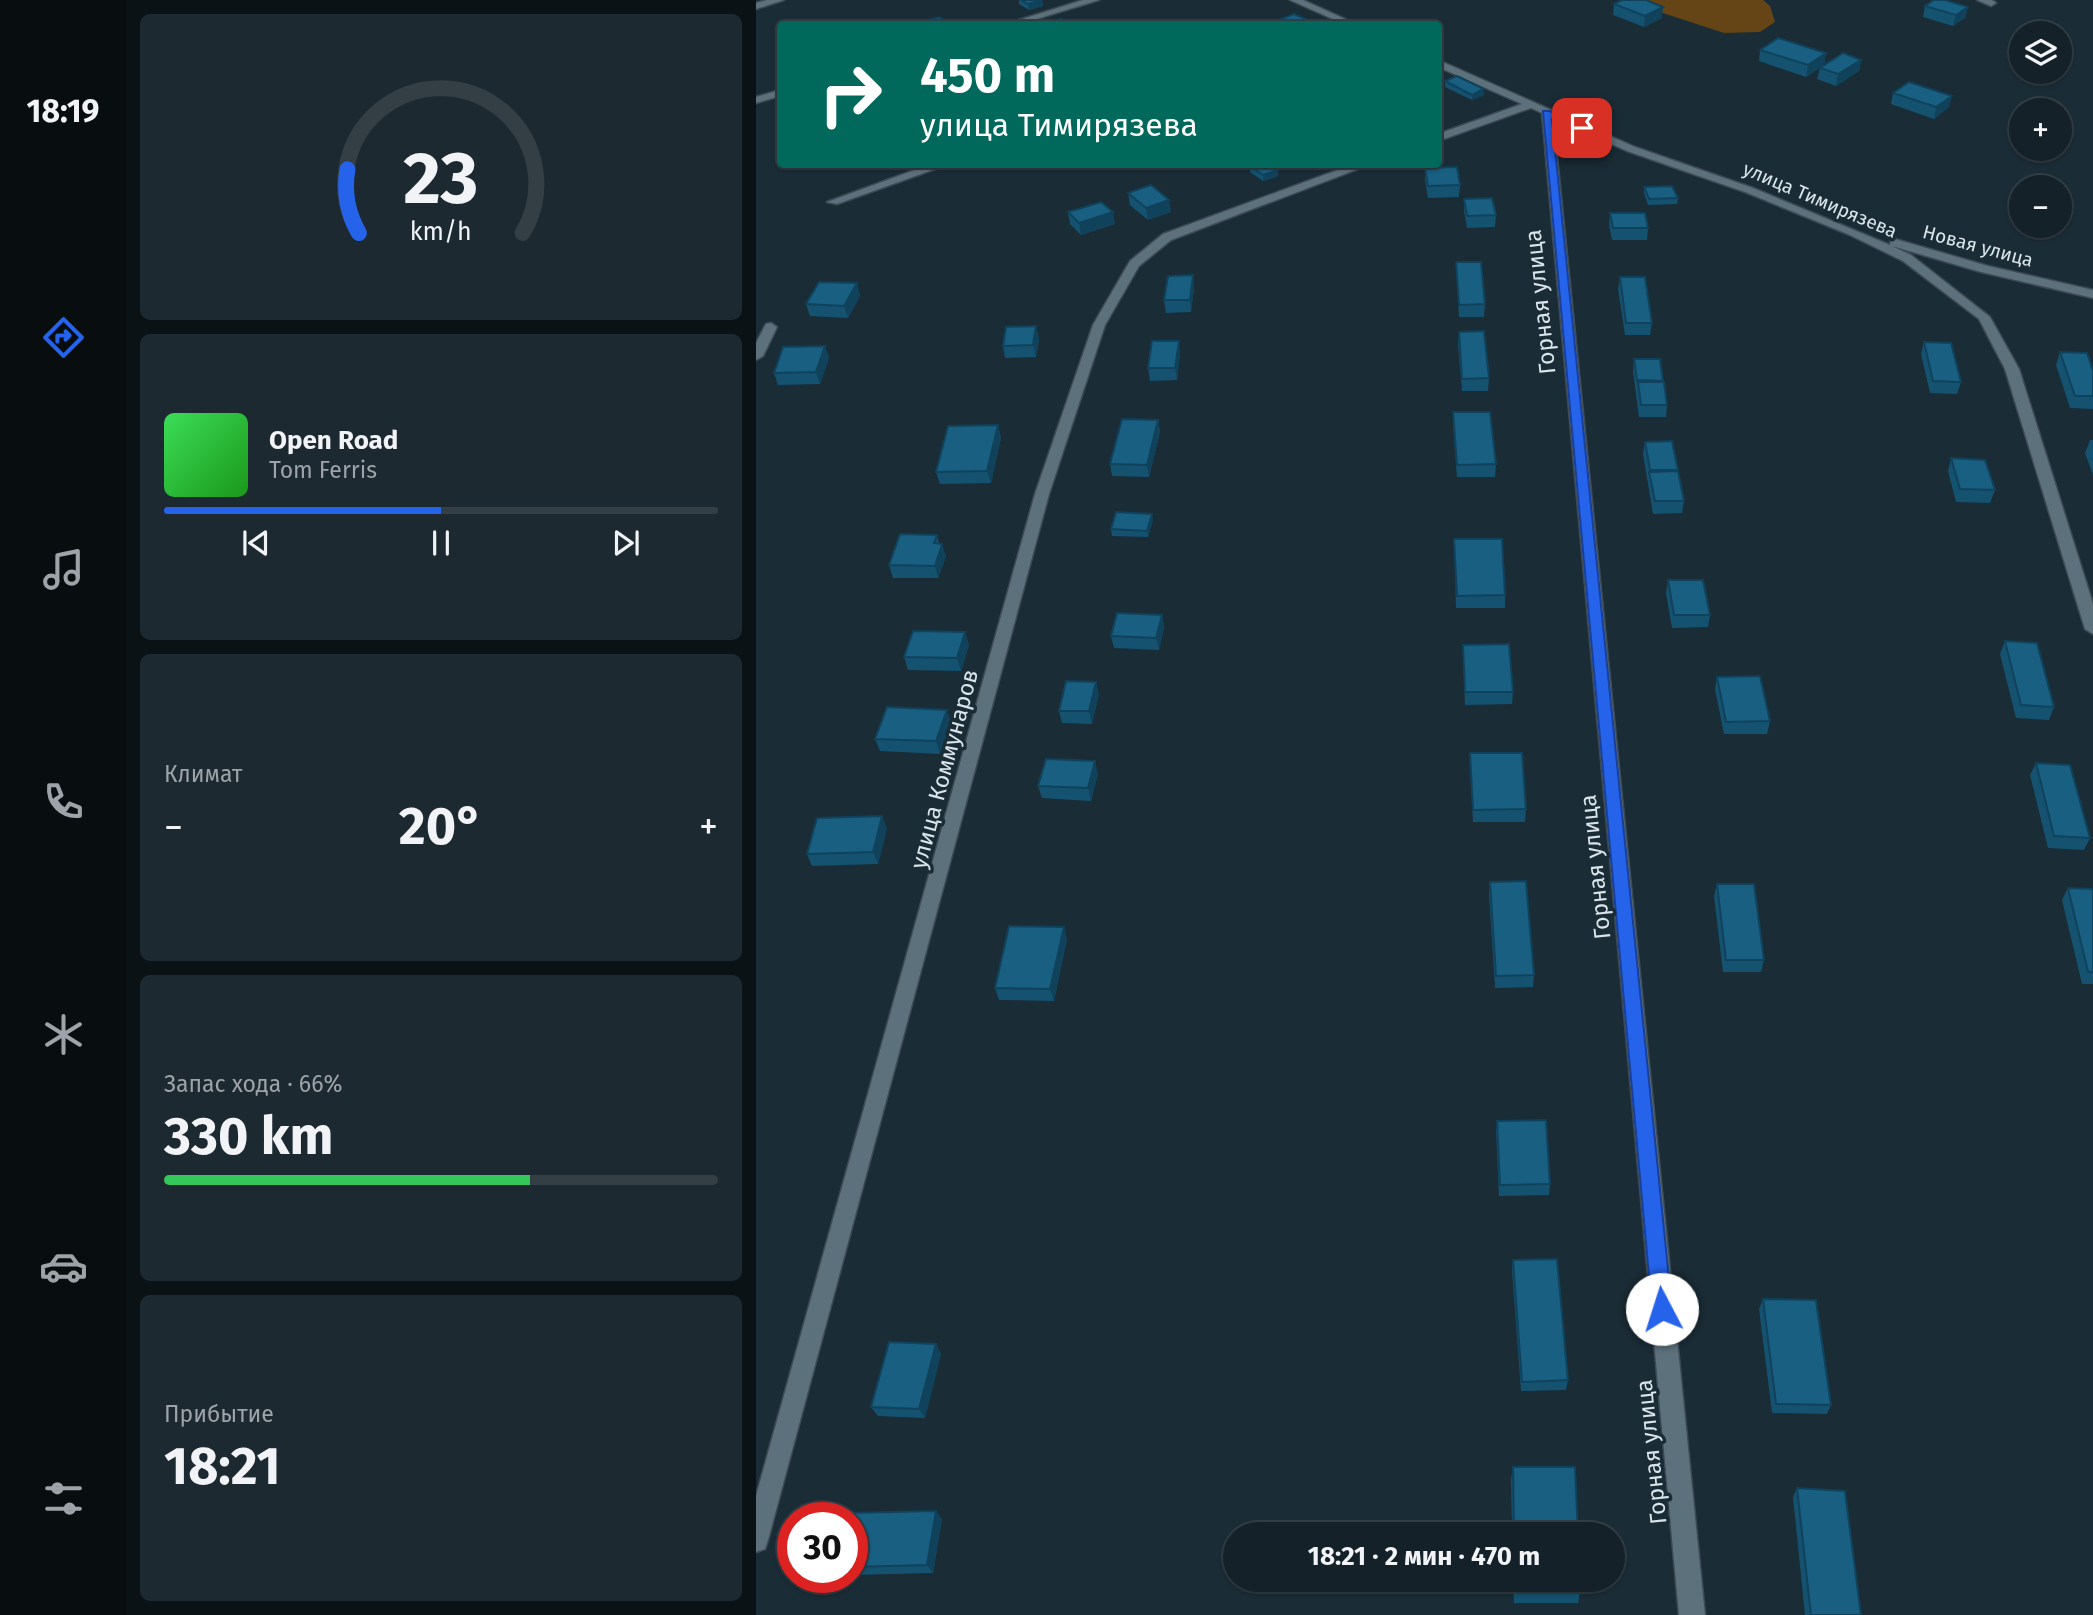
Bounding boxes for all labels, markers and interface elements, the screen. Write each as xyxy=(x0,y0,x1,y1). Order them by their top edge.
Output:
map controls xyxy=(2009,21,2072,238)
button: layers xyxy=(2009,21,2072,84)
text: 450 m xyxy=(920,46,1055,105)
icon: right xyxy=(805,49,896,140)
text: 18:19 xyxy=(27,92,99,130)
pin xyxy=(1552,98,1612,158)
button: + xyxy=(2009,98,2072,161)
text: улица Тимирязева xyxy=(920,106,1198,144)
icon: arrive xyxy=(1563,109,1601,147)
text: 23 xyxy=(403,135,479,222)
street label: улица Тимирязева xyxy=(1740,157,1900,243)
button: − xyxy=(2009,175,2072,238)
text: km/h xyxy=(410,217,472,247)
street label: Новая улица xyxy=(1920,220,2036,272)
street label: Горная улица xyxy=(1518,228,1562,376)
icon: directions xyxy=(39,313,88,362)
text: Open Road xyxy=(269,425,398,456)
text: Tom Ferris xyxy=(269,456,377,484)
icon: previous xyxy=(237,524,275,562)
icon: pause xyxy=(422,524,460,562)
icon: next xyxy=(607,524,645,562)
icon: music xyxy=(39,545,88,594)
street label: улица Коммунаров xyxy=(904,666,984,872)
text: Климат xyxy=(164,760,242,788)
icon: phone xyxy=(39,777,88,826)
street label: Горная улица xyxy=(1573,793,1617,941)
text: 20° xyxy=(399,795,483,858)
text: − xyxy=(164,804,183,850)
text: + xyxy=(699,804,718,850)
icon: climate xyxy=(39,1010,88,1059)
text: Запас хода · 66% xyxy=(164,1070,342,1098)
text: 330 km xyxy=(164,1105,333,1168)
icon: car xyxy=(39,1242,88,1291)
position arrow xyxy=(1625,1272,1699,1346)
street label: Горная улица xyxy=(1629,1378,1673,1526)
text: Прибытие xyxy=(164,1400,274,1428)
text: 18:21 xyxy=(164,1435,281,1498)
icon: filters xyxy=(39,1474,88,1523)
speed limit sign: 30 xyxy=(777,1502,868,1593)
text: 18:21 · 2 мин · 470 m xyxy=(1308,1541,1540,1572)

